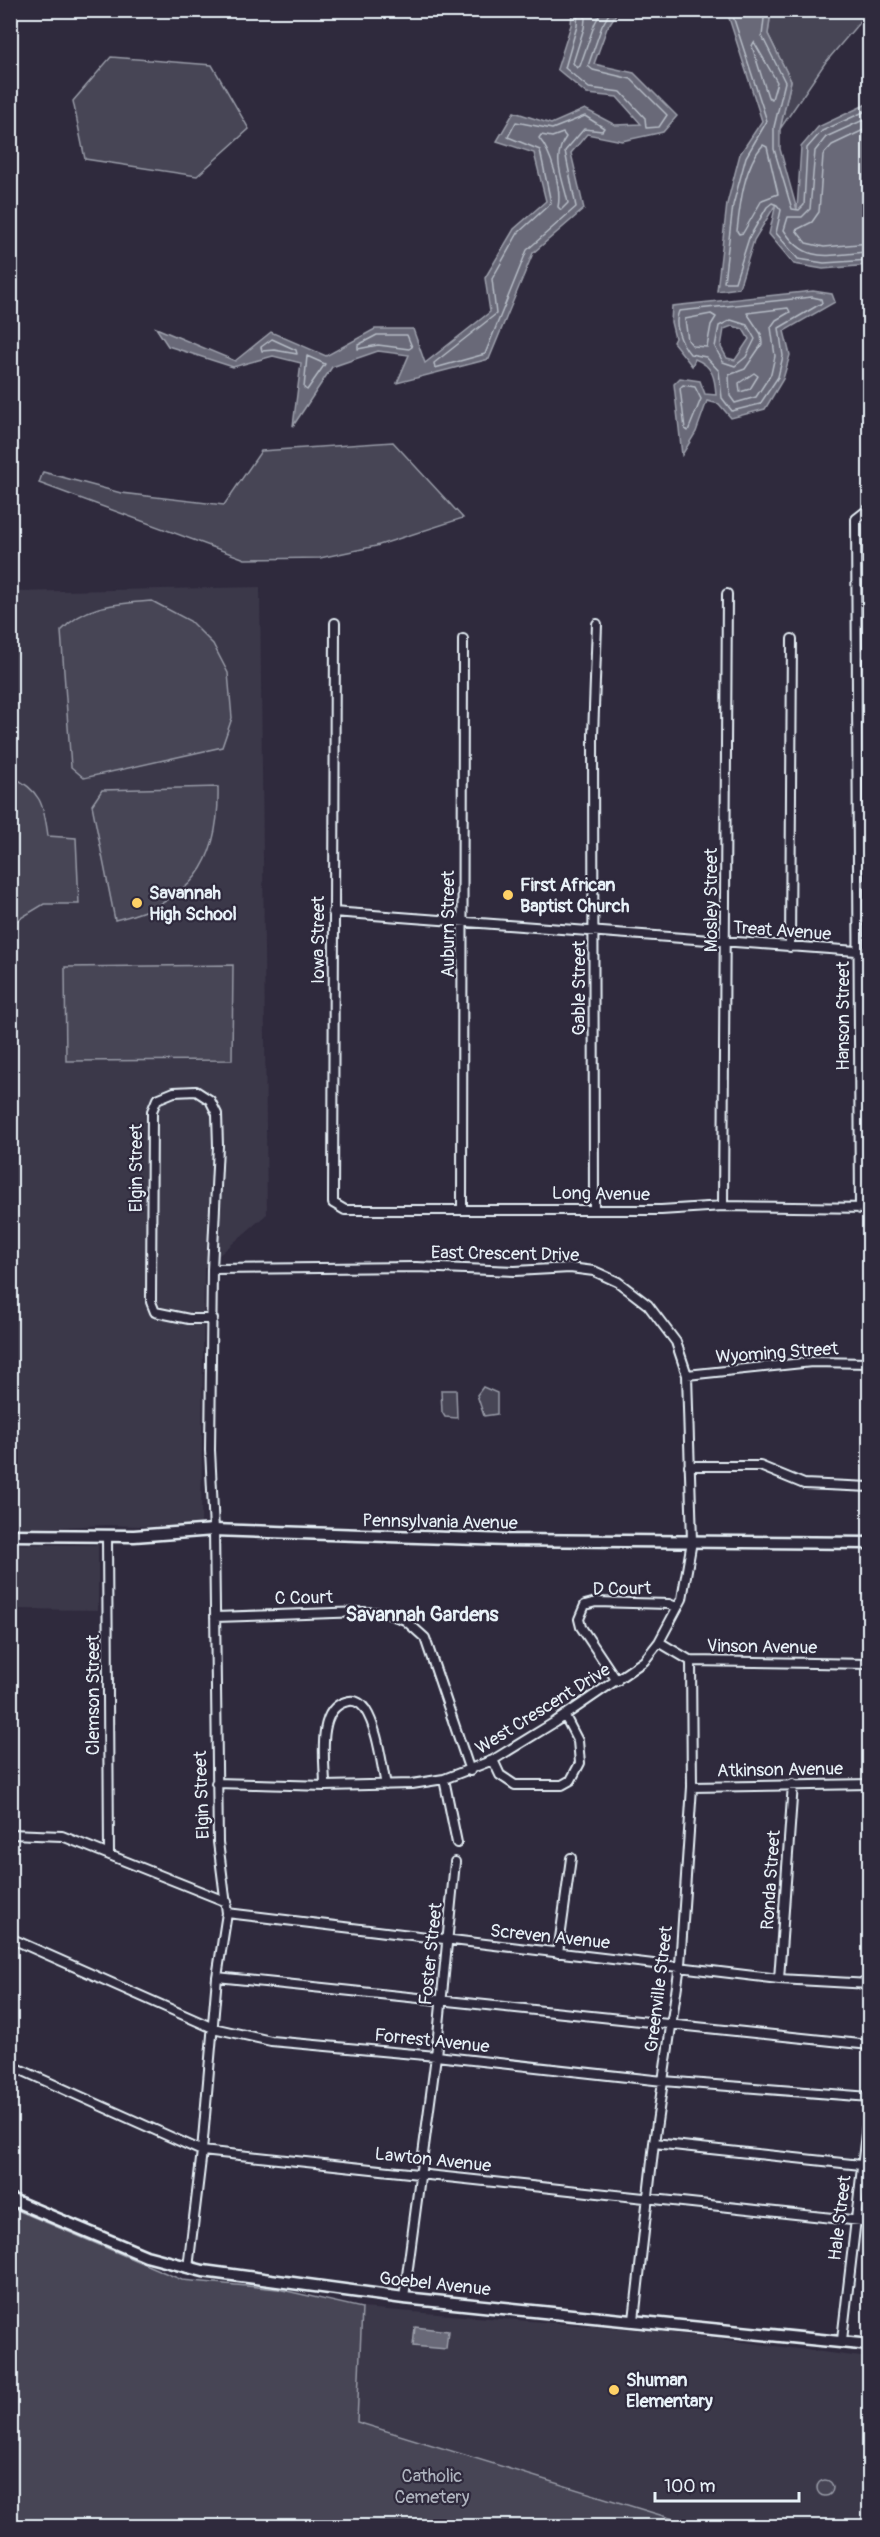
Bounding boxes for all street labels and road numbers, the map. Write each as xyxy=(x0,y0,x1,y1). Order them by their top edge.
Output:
street label: Mosley Street xyxy=(700,847,723,952)
street label: Auburn Street xyxy=(437,870,460,978)
street label: Iowa Street xyxy=(307,895,330,984)
street label: Treat Avenue xyxy=(732,916,832,946)
street label: Gable Street xyxy=(568,940,591,1036)
street label: Hanson Street xyxy=(832,961,855,1071)
street label: Elgin Street xyxy=(125,1123,148,1212)
street label: Long Avenue xyxy=(552,1182,650,1206)
street label: East Crescent Drive xyxy=(431,1241,579,1267)
street label: Wyoming Street xyxy=(715,1337,840,1369)
street label: Pennsylvania Avenue xyxy=(362,1509,518,1535)
street label: D Court xyxy=(592,1577,652,1601)
street label: C Court xyxy=(275,1586,334,1610)
street label: Clemson Street xyxy=(82,1634,105,1755)
street label: Vinson Avenue xyxy=(707,1635,818,1659)
street label: West Crescent Drive xyxy=(471,1658,615,1760)
street label: Elgin Street xyxy=(189,1750,215,1840)
street label: Atkinson Avenue xyxy=(717,1757,843,1783)
street label: Ronda Street xyxy=(756,1829,786,1931)
street label: Foster Street xyxy=(414,1901,448,2006)
street label: Screven Avenue xyxy=(489,1919,611,1955)
street label: Greenville Street xyxy=(640,1924,678,2053)
street label: Forrest Avenue xyxy=(373,2024,491,2058)
street label: Lawton Avenue xyxy=(374,2142,492,2178)
street label: Hale Street xyxy=(823,2173,857,2262)
street label: Goebel Avenue xyxy=(378,2267,492,2301)

